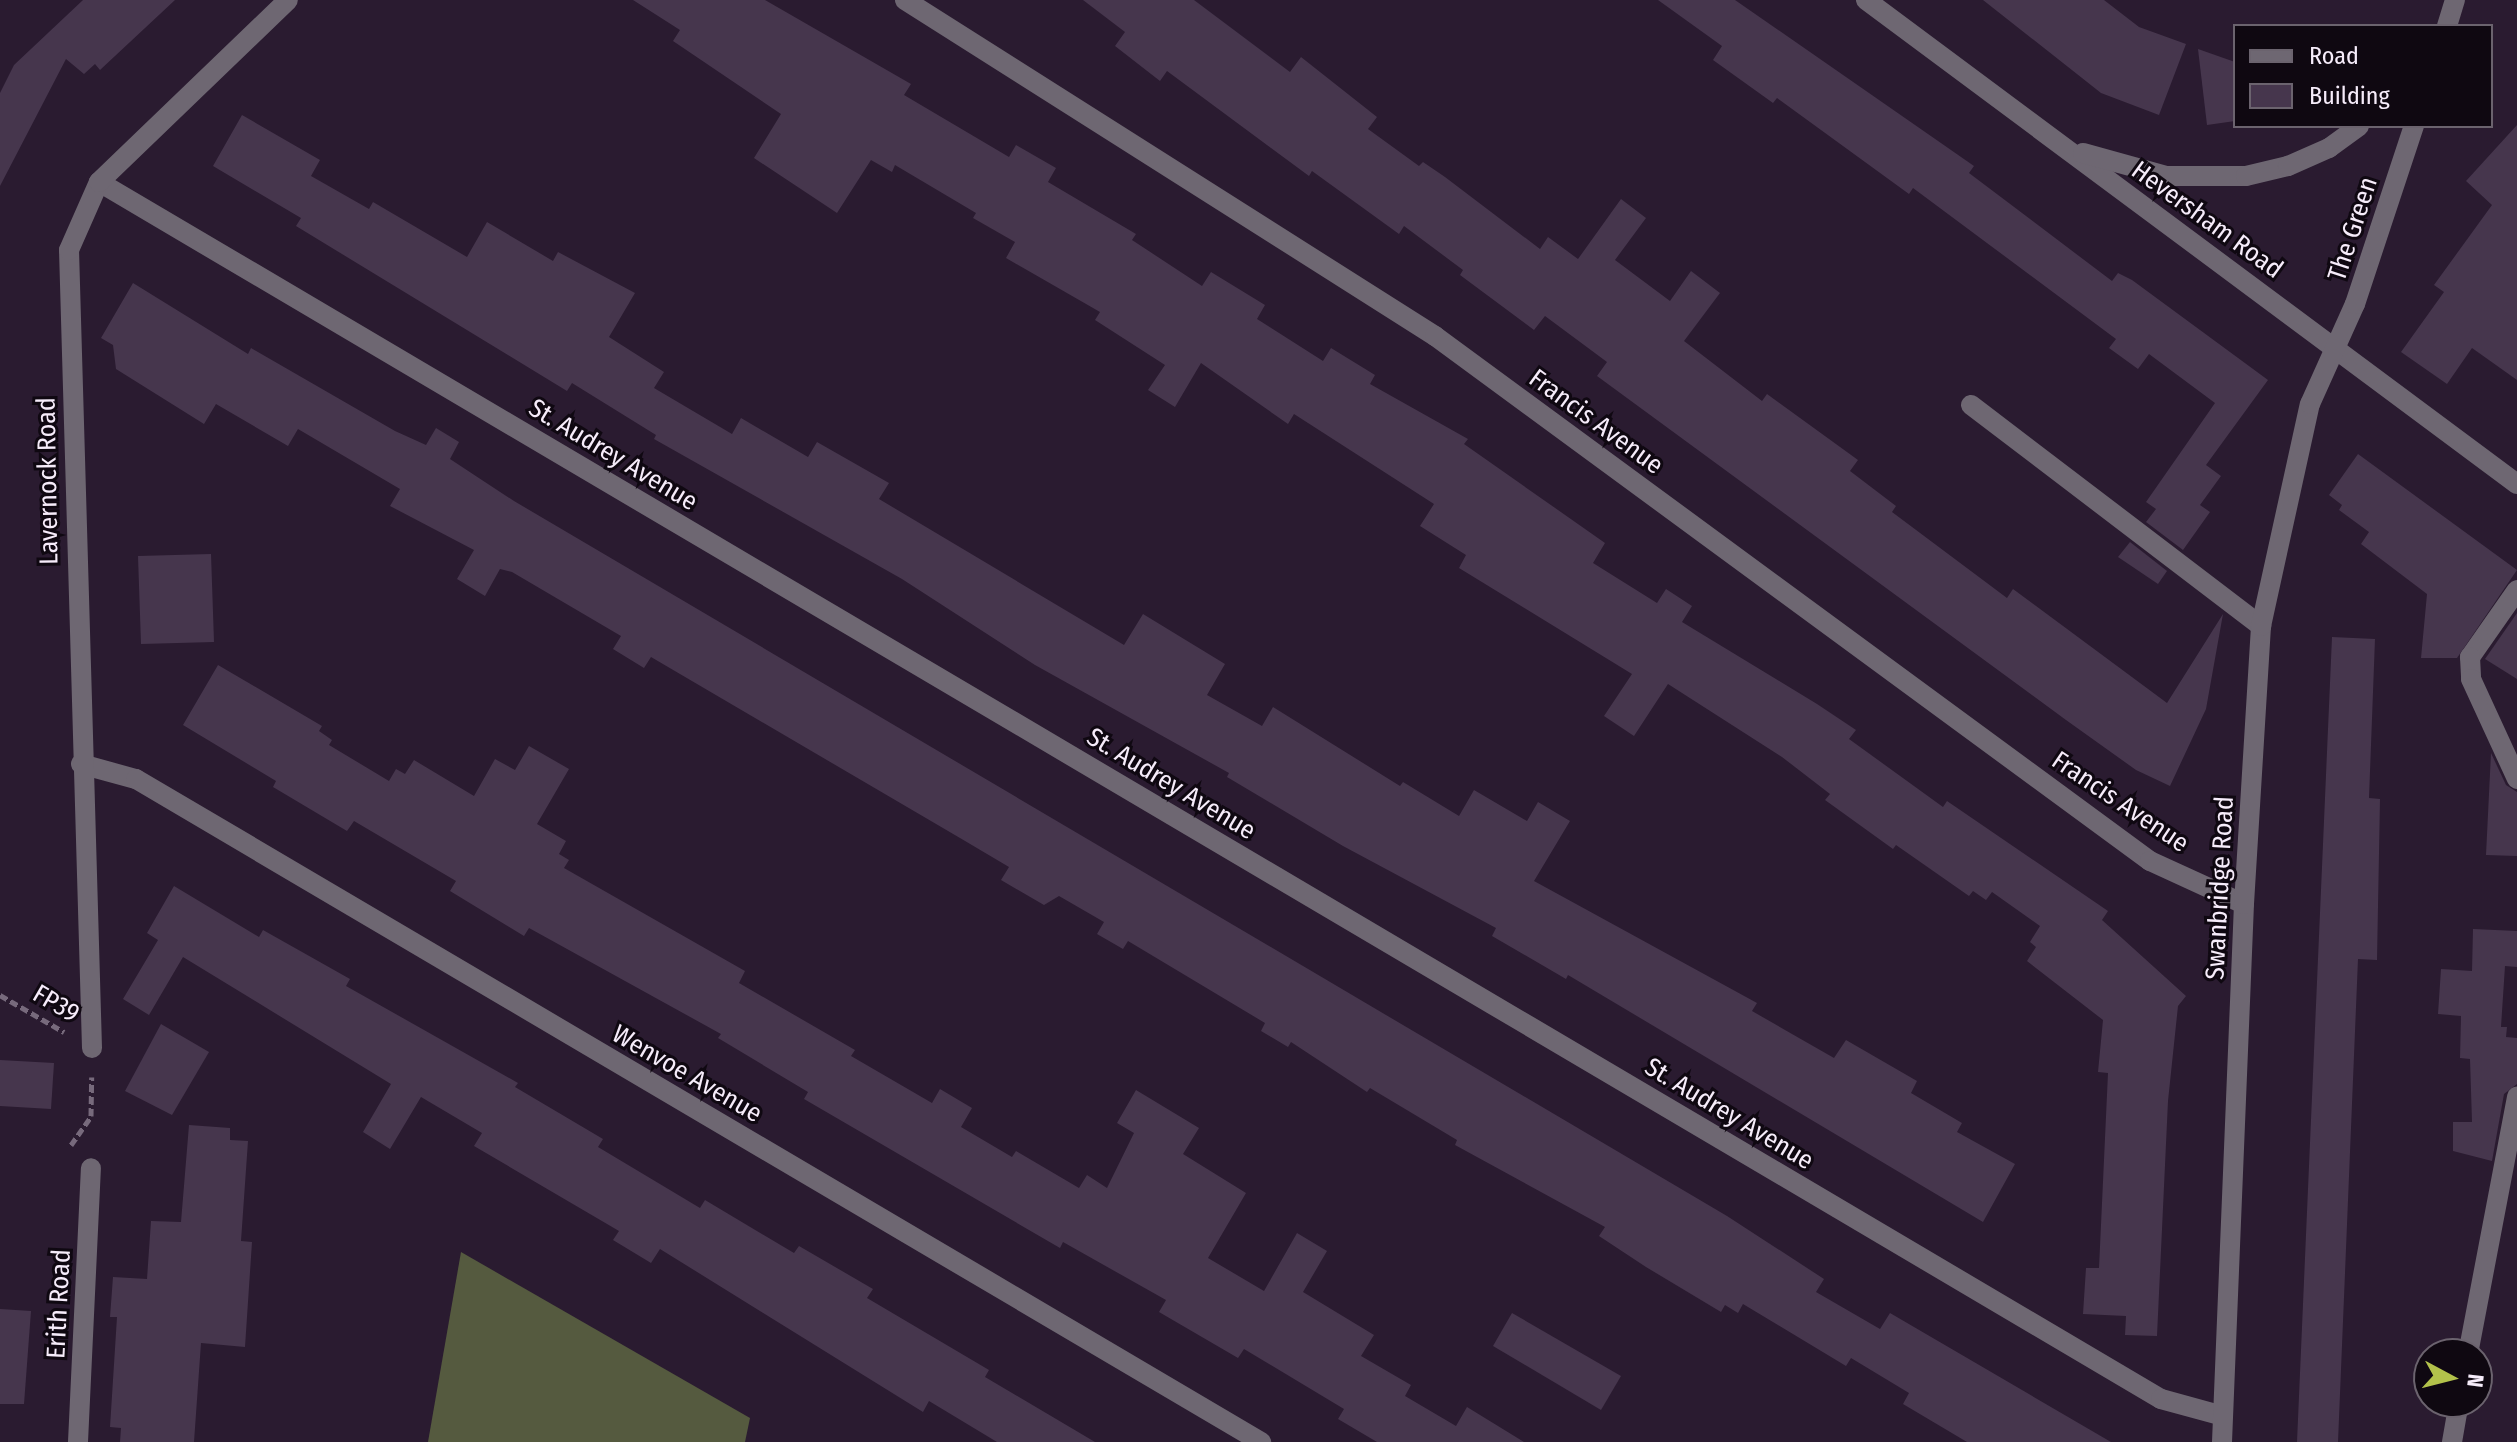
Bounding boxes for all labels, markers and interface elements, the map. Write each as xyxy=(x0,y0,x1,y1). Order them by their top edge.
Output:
legend xyxy=(2233,24,2493,128)
text: Road xyxy=(2309,42,2359,70)
text: Building xyxy=(2309,82,2390,110)
street label: Heversham Road xyxy=(2125,155,2289,285)
street label: The Green xyxy=(2322,173,2384,285)
street label: Francis Avenue xyxy=(1523,363,1669,481)
street label: St. Audrey Avenue xyxy=(523,392,703,518)
street label: Lavernock Road xyxy=(31,397,65,565)
street label: St. Audrey Avenue xyxy=(1081,721,1261,847)
street label: Francis Avenue xyxy=(2046,745,2194,859)
street label: Swanbridge Road xyxy=(2200,795,2240,981)
street label: FP39 xyxy=(27,978,85,1030)
street label: Wenvoe Avenue xyxy=(607,1019,767,1129)
street label: St. Audrey Avenue xyxy=(1639,1051,1819,1177)
street label: Erith Road xyxy=(41,1248,77,1360)
north arrow xyxy=(2413,1338,2493,1418)
text: N xyxy=(2461,1373,2490,1389)

